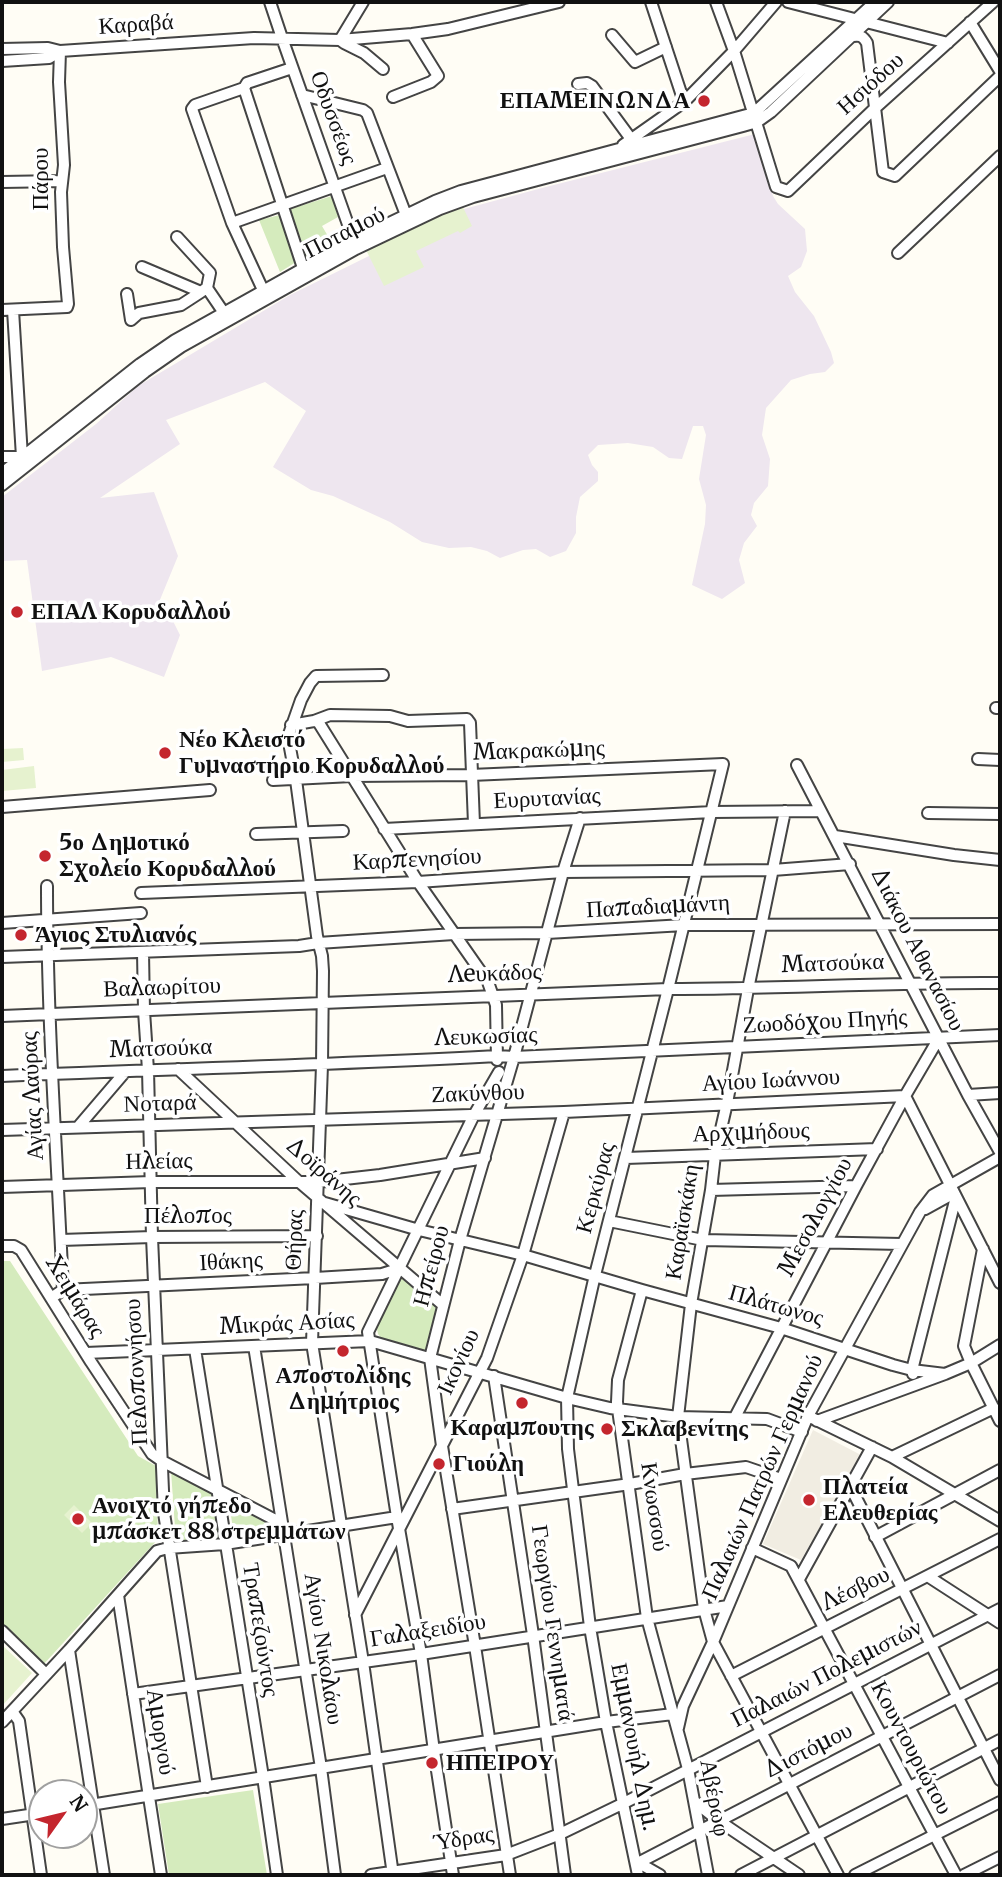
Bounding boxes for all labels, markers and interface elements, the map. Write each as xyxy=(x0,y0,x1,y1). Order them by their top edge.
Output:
street label: Καραβά xyxy=(98,9,174,41)
street label: Ησιόδου xyxy=(832,47,910,121)
street label: Οδυσσέως xyxy=(303,67,363,169)
place label: ΕΠΑΜΕΙΝΩΝΔΑ xyxy=(500,87,690,115)
marker: ΕΠΑΜΕΙΝΩΝΔΑ xyxy=(696,93,712,109)
street label: Πάρου xyxy=(27,147,55,211)
street label: Ποταμού xyxy=(300,201,390,265)
place label: ΕΠΑΛ Κορυδαλλού xyxy=(31,598,231,626)
marker: ΕΠΑΛ Κορυδαλλού xyxy=(9,604,25,620)
place label: Νέο Κλειστό Γυμναστήριο Κορυδαλλού xyxy=(179,726,444,780)
street label: Μακρακώμης xyxy=(473,735,605,767)
marker: Νέο Κλειστό Γυμναστήριο Κορυδαλλού xyxy=(157,745,173,761)
street label: Ευρυτανίας xyxy=(493,782,601,816)
place label: 5ο Δημοτικό Σχολείο Κορυδαλλού xyxy=(59,829,276,883)
street label: Καρπενησίου xyxy=(352,843,482,877)
marker: 5ο Δημοτικό Σχολείο Κορυδαλλού xyxy=(37,848,53,864)
street label: Διάκου Αθανασίου xyxy=(864,862,970,1036)
street label: Παπαδιαμάντη xyxy=(585,889,731,925)
place label: Άγιος Στυλιανός xyxy=(35,921,196,949)
marker: Άγιος Στυλιανός xyxy=(13,927,29,943)
street label: Ματσούκα xyxy=(781,948,885,980)
street label: Λeυκάδος xyxy=(448,959,542,989)
street label: Βαλαωρίτου xyxy=(103,972,221,1004)
street label: Ζωοδόχου Πηγής xyxy=(742,1004,908,1040)
street label: Λευκωσίας xyxy=(434,1021,538,1053)
street label: Αγίας Λαύρας xyxy=(16,1031,50,1161)
street label: Ματσούκα xyxy=(109,1033,213,1065)
street label: Αγίου Ιωάννου xyxy=(701,1064,841,1098)
street label: Ζακύνθου xyxy=(431,1079,525,1109)
street label: Νοταρά xyxy=(123,1089,197,1119)
street label: Αρχιμήδους xyxy=(692,1117,810,1149)
street label: Δοϊράνης xyxy=(279,1131,367,1213)
street label: Κερκύρας xyxy=(571,1139,621,1237)
street label: Ηλείας xyxy=(125,1148,193,1176)
street label: Μεσολογγίου xyxy=(773,1153,859,1281)
street label: Καραϊσκάκη xyxy=(660,1162,706,1282)
street label: Πέλοπος xyxy=(144,1202,232,1230)
street label: Θήρας xyxy=(280,1209,310,1271)
street label: Ηπείρου xyxy=(408,1222,456,1310)
street label: Ιθάκης xyxy=(199,1247,263,1277)
street label: Χειμάρας xyxy=(39,1251,111,1343)
street label: Πλάτωνος xyxy=(725,1279,827,1333)
street label: Πελοποννήσου xyxy=(119,1298,155,1446)
street label: Μικράς Ασίας xyxy=(219,1307,355,1341)
street label: Ικονίου xyxy=(432,1325,486,1399)
marker: Αποστολίδης Δημήτριος xyxy=(335,1343,351,1359)
street label: Παλαιών Πατρών Γερμανού xyxy=(696,1350,830,1604)
place label: Αποστολίδης Δημήτριος xyxy=(276,1362,410,1416)
marker: Καραμπουτης xyxy=(514,1395,530,1411)
place label: Καραμπουτης xyxy=(450,1414,594,1442)
place label: Σκλαβενίτης xyxy=(621,1415,748,1443)
marker: Σκλαβενίτης xyxy=(599,1421,615,1437)
place label: Γιούλη xyxy=(453,1450,524,1478)
marker: Γιούλη xyxy=(431,1456,447,1472)
street label: Κνωσσού xyxy=(634,1461,674,1553)
place label: Πλατεία Ελευθερίας xyxy=(823,1473,938,1527)
place label: Ανοιχτό γήπεδο μπάσκετ 88 στρεμμάτων xyxy=(92,1492,346,1546)
marker: Πλατεία Ελευθερίας xyxy=(801,1492,817,1508)
marker: Ανοιχτό γήπεδο μπάσκετ 88 στρεμμάτων xyxy=(70,1511,86,1527)
street label: Γεωργίου Γεννηματά xyxy=(525,1523,579,1723)
street label: Τραπεζούντος xyxy=(236,1561,284,1699)
street label: Λέσβου xyxy=(818,1561,894,1617)
street label: Αγίου Νικολάου xyxy=(297,1571,349,1727)
street label: Γαλαξειδίου xyxy=(368,1608,488,1654)
street label: Παλαιών Πολεμιστών xyxy=(727,1614,927,1734)
street label: Εμμανουήλ Δημ. xyxy=(604,1661,664,1833)
street label: Κουντουριώτου xyxy=(864,1677,958,1819)
street label: Αμοργού xyxy=(140,1687,180,1777)
street label: Διστόμου xyxy=(759,1717,857,1785)
place label: ΗΠΕΙΡΟΥ xyxy=(446,1749,554,1777)
marker: ΗΠΕΙΡΟΥ xyxy=(424,1755,440,1771)
street label: Αβέρωφ xyxy=(693,1757,735,1839)
north arrow xyxy=(28,1779,98,1849)
text: N xyxy=(65,1790,93,1816)
street label: Ύδρας xyxy=(432,1821,496,1857)

